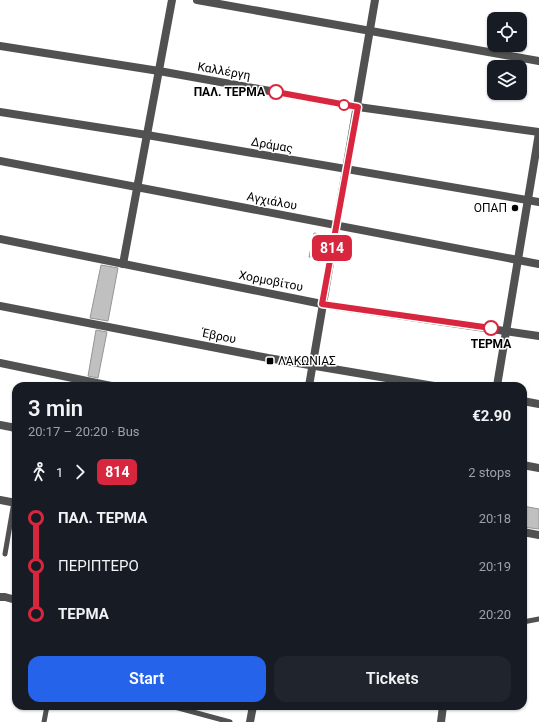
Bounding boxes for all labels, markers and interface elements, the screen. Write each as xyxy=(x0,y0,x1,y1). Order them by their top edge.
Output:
map controls xyxy=(487,12,527,100)
button: locate xyxy=(487,12,527,52)
street label: Καλλέργη xyxy=(196,59,252,83)
button: layers xyxy=(487,60,527,100)
marker: ΠΑΛ. ΤΕΡΜΑ xyxy=(268,84,284,100)
place label: ΠΑΛ. ΤΕΡΜΑ xyxy=(194,85,266,99)
unlabelled marker xyxy=(338,99,350,111)
street label: Δράμας xyxy=(250,134,294,156)
street label: Αγχιάλου xyxy=(246,189,298,213)
place label: ΟΠΑΠ xyxy=(474,201,507,215)
marker: ΟΠΑΠ xyxy=(510,203,520,213)
line badge: 814 xyxy=(309,235,355,261)
text: 814 xyxy=(320,240,344,256)
street label: Χορμοβίτου xyxy=(238,268,304,294)
marker: ΤΕΡΜΑ xyxy=(483,320,499,336)
street label: Έβρου xyxy=(200,326,237,346)
place label: ΤΕΡΜΑ xyxy=(471,337,512,351)
place label: ΛΑΚΩΝΙΑΣ xyxy=(278,354,336,368)
marker: ΛΑΚΩΝΙΑΣ xyxy=(265,356,275,366)
text: 3 min xyxy=(28,396,83,421)
text: €2.90 xyxy=(472,407,511,425)
text: 20:17 – 20:20 · Bus xyxy=(28,424,140,439)
icon: walk xyxy=(28,461,50,483)
icon: forward xyxy=(69,461,91,483)
text: 814 xyxy=(105,464,129,480)
text: 1 xyxy=(56,465,63,480)
text: 2 stops xyxy=(468,465,511,480)
text: ΠΑΛ. ΤΕΡΜΑ xyxy=(58,509,147,527)
text: 20:18 xyxy=(479,511,511,526)
text: ΠΕΡΙΠΤΕΡΟ xyxy=(58,557,139,575)
text: 20:19 xyxy=(479,559,511,574)
text: ΤΕΡΜΑ xyxy=(58,605,109,623)
text: 20:20 xyxy=(479,607,511,622)
button: Start xyxy=(28,656,266,702)
button: Tickets xyxy=(274,656,511,702)

